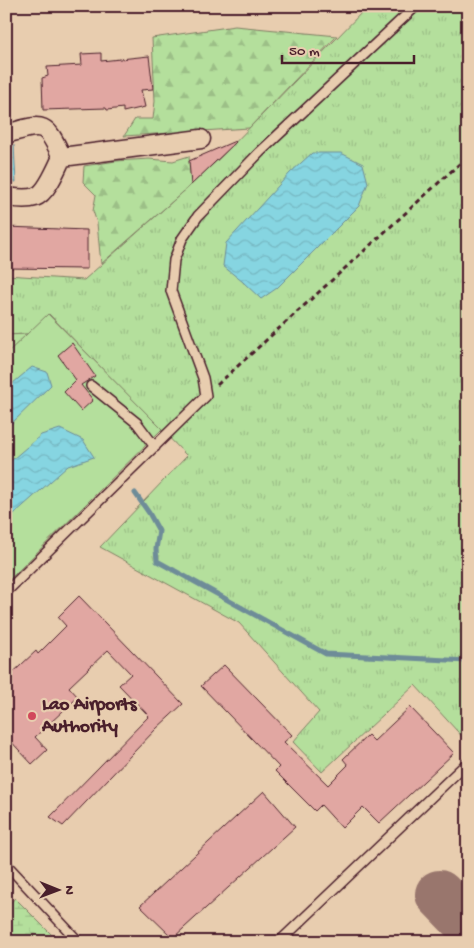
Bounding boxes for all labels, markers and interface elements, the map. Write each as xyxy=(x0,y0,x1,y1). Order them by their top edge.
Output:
scale bar xyxy=(282,32,414,64)
text: 50 m xyxy=(289,43,320,61)
place label: Lao Airports Authority xyxy=(41,694,138,739)
marker: Lao Airports Authority xyxy=(26,710,38,722)
north arrow xyxy=(32,866,82,916)
text: N xyxy=(60,885,77,895)

